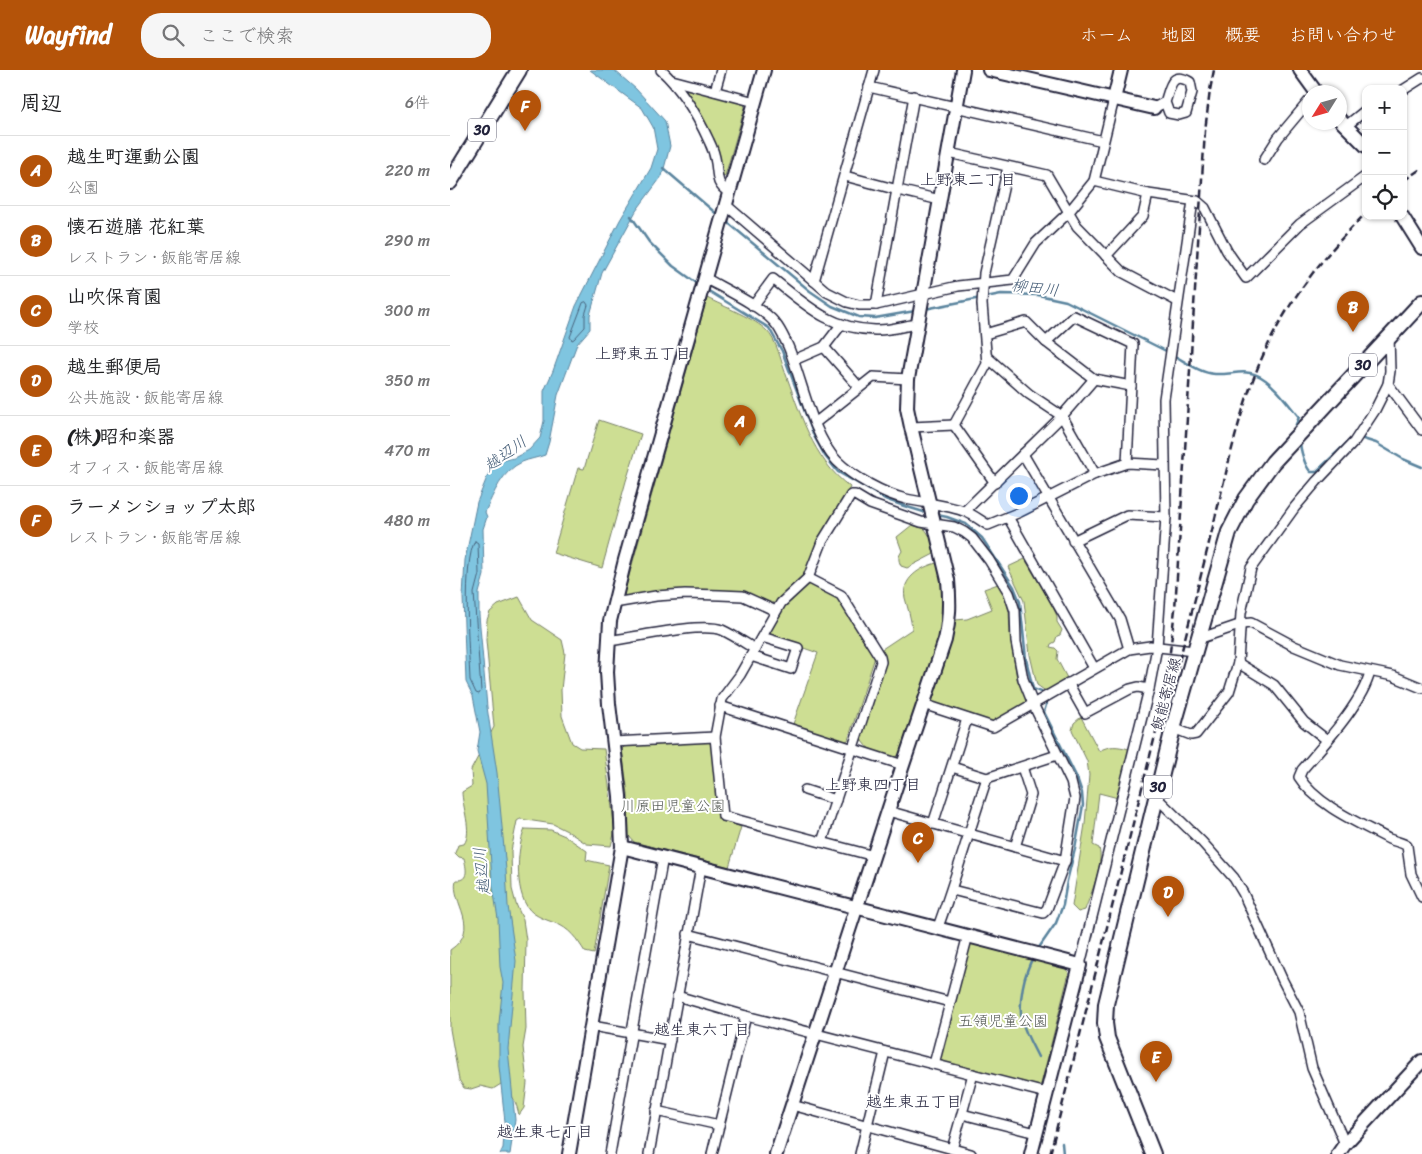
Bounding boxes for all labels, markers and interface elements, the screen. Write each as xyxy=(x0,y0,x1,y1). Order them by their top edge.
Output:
search box xyxy=(141,13,491,58)
text: Wayfind xyxy=(25,14,111,56)
text: ここで検索 xyxy=(199,19,294,52)
text: ホーム xyxy=(1080,19,1133,51)
text: 地図 xyxy=(1161,19,1197,51)
text: 概要 xyxy=(1225,19,1261,51)
text: お問い合わせ xyxy=(1289,19,1397,51)
icon: search xyxy=(159,21,187,49)
text: 周辺 xyxy=(20,84,62,122)
north arrow xyxy=(1302,85,1347,130)
map controls xyxy=(1362,85,1407,220)
button: + xyxy=(1362,85,1407,130)
text: 6件 xyxy=(405,88,430,117)
pin: F xyxy=(509,90,541,131)
road number: 30 xyxy=(468,118,496,142)
button: − xyxy=(1362,130,1407,175)
text: 越生町運動公園 xyxy=(67,140,200,173)
text: A xyxy=(31,156,41,185)
text: 220 m xyxy=(385,156,430,185)
district label: 上野東二丁目 xyxy=(920,165,1016,194)
text: 公園 xyxy=(67,173,99,202)
button: locate xyxy=(1362,175,1407,220)
text: 懐石遊膳 花紅葉 xyxy=(67,210,205,243)
text: B xyxy=(31,226,41,255)
text: 290 m xyxy=(384,226,430,255)
text: レストラン · 飯能寄居線 xyxy=(67,243,241,272)
water label: 柳田川 xyxy=(1009,270,1061,305)
text: 山吹保育園 xyxy=(67,280,162,313)
pin: B xyxy=(1337,291,1369,332)
text: C xyxy=(31,296,41,325)
text: 300 m xyxy=(385,296,430,325)
text: 学校 xyxy=(67,313,99,342)
district label: 上野東五丁目 xyxy=(595,339,691,368)
text: 越生郵便局 xyxy=(67,350,162,383)
road number: 30 xyxy=(1349,354,1377,376)
text: D xyxy=(31,366,41,395)
text: 350 m xyxy=(385,366,430,395)
text: 公共施設 · 飯能寄居線 xyxy=(67,383,224,412)
pin: A xyxy=(724,405,756,446)
text: (株)昭和楽器 xyxy=(67,420,175,453)
water label: 越辺川 xyxy=(477,428,533,480)
text: E xyxy=(32,436,40,465)
text: 470 m xyxy=(384,436,430,465)
text: オフィス · 飯能寄居線 xyxy=(67,453,224,482)
your location xyxy=(1006,483,1032,509)
text: ラーメンショップ太郎 xyxy=(67,490,255,523)
text: F xyxy=(32,506,40,535)
text: 480 m xyxy=(384,506,430,535)
text: レストラン · 飯能寄居線 xyxy=(67,523,241,552)
street label: 飯能寄居線 xyxy=(1144,654,1188,734)
district label: 上野東四丁目 xyxy=(825,770,921,799)
road number: 30 xyxy=(1144,776,1172,799)
park label: 川原田児童公園 xyxy=(620,793,726,819)
pin: C xyxy=(902,822,934,863)
water label: 越辺川 xyxy=(465,846,499,897)
pin: D xyxy=(1152,876,1184,917)
park label: 五領児童公園 xyxy=(958,1008,1048,1034)
district label: 越生東六丁目 xyxy=(654,1015,750,1044)
pin: E xyxy=(1140,1041,1172,1082)
district label: 越生東五丁目 xyxy=(866,1087,962,1116)
district label: 越生東七丁目 xyxy=(497,1117,593,1146)

